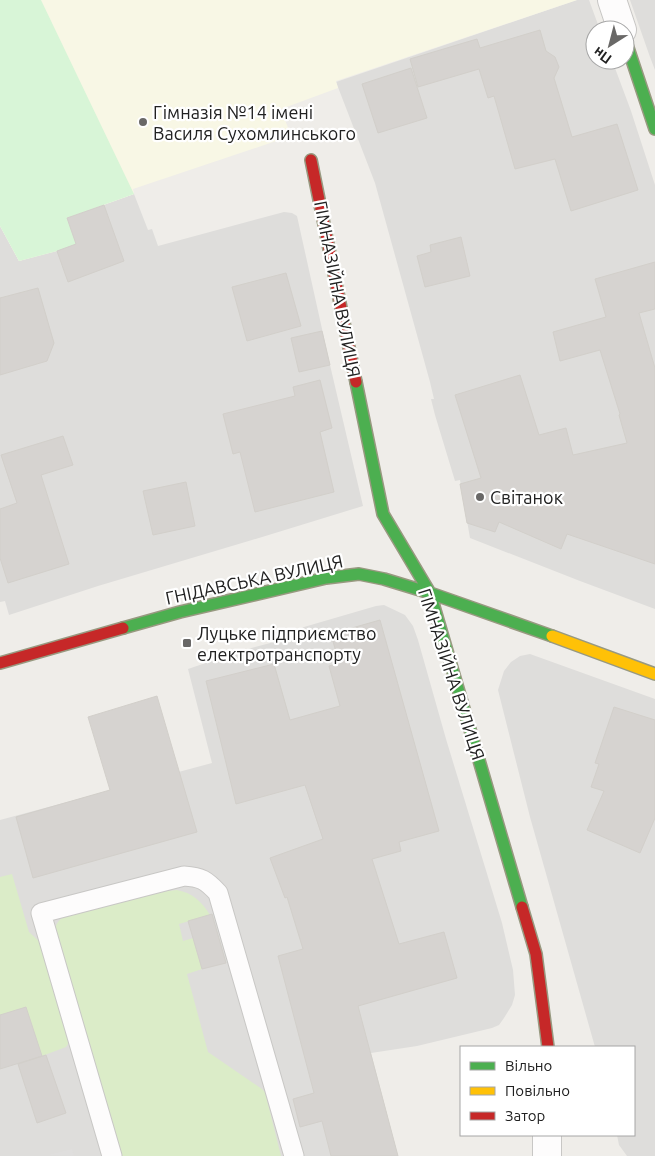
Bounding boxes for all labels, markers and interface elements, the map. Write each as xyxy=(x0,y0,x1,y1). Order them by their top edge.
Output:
north arrow xyxy=(585,20,635,70)
text: Пн xyxy=(590,44,614,67)
place label: Гімназія №14 імені Василя Сухомлинського xyxy=(153,102,356,143)
marker: Гімназія №14 імені Василя Сухомлинського xyxy=(137,116,149,128)
street label: ГІМНАЗІЙНА ВУЛИЦЯ xyxy=(311,199,365,379)
place label: Світанок xyxy=(490,487,563,507)
marker: Світанок xyxy=(474,491,486,503)
street label: ГНІДАВСЬКА ВУЛИЦЯ xyxy=(163,550,345,608)
street label: ГІМНАЗІЙНА ВУЛИЦЯ xyxy=(415,586,489,762)
place label: Луцьке підприємство електротранспорту xyxy=(197,623,377,664)
marker: Луцьке підприємство електротранспорту xyxy=(181,637,193,649)
legend xyxy=(460,1046,635,1136)
text: Вільно xyxy=(505,1057,552,1074)
text: Повільно xyxy=(505,1082,570,1099)
text: Затор xyxy=(505,1107,545,1124)

